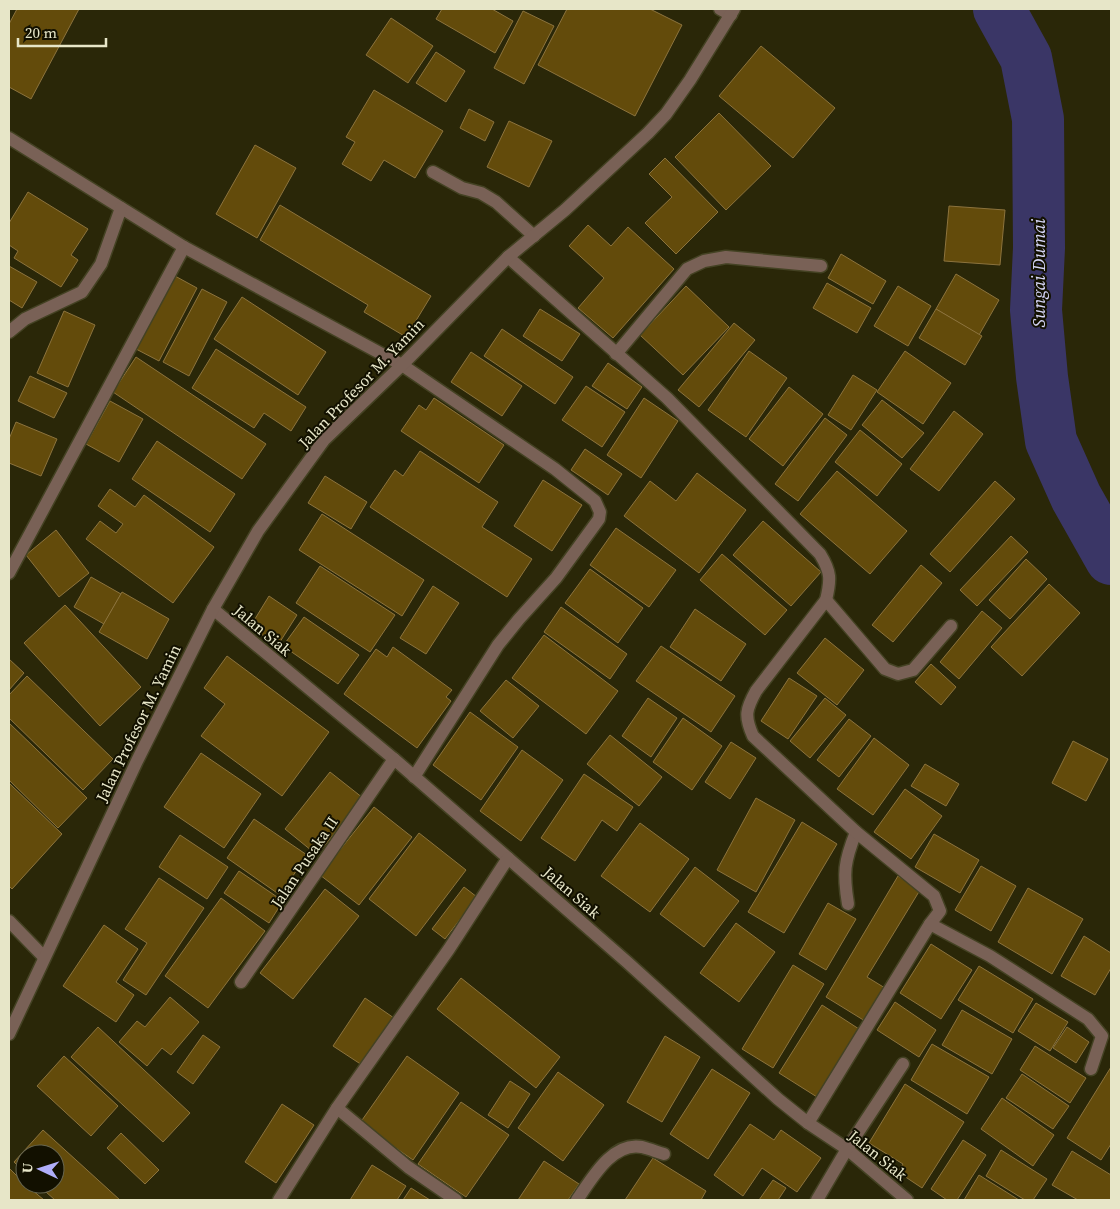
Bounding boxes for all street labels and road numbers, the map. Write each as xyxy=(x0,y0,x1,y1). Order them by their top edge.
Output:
street label: Jalan Profesor M. Yamin xyxy=(292,313,429,453)
street label: Jalan Siak xyxy=(228,599,297,661)
street label: Jalan Profesor M. Yamin xyxy=(90,640,186,806)
street label: Jalan Pusaka II xyxy=(265,812,343,913)
street label: Jalan Siak xyxy=(538,860,606,923)
street label: Jalan Siak xyxy=(843,1124,912,1186)

